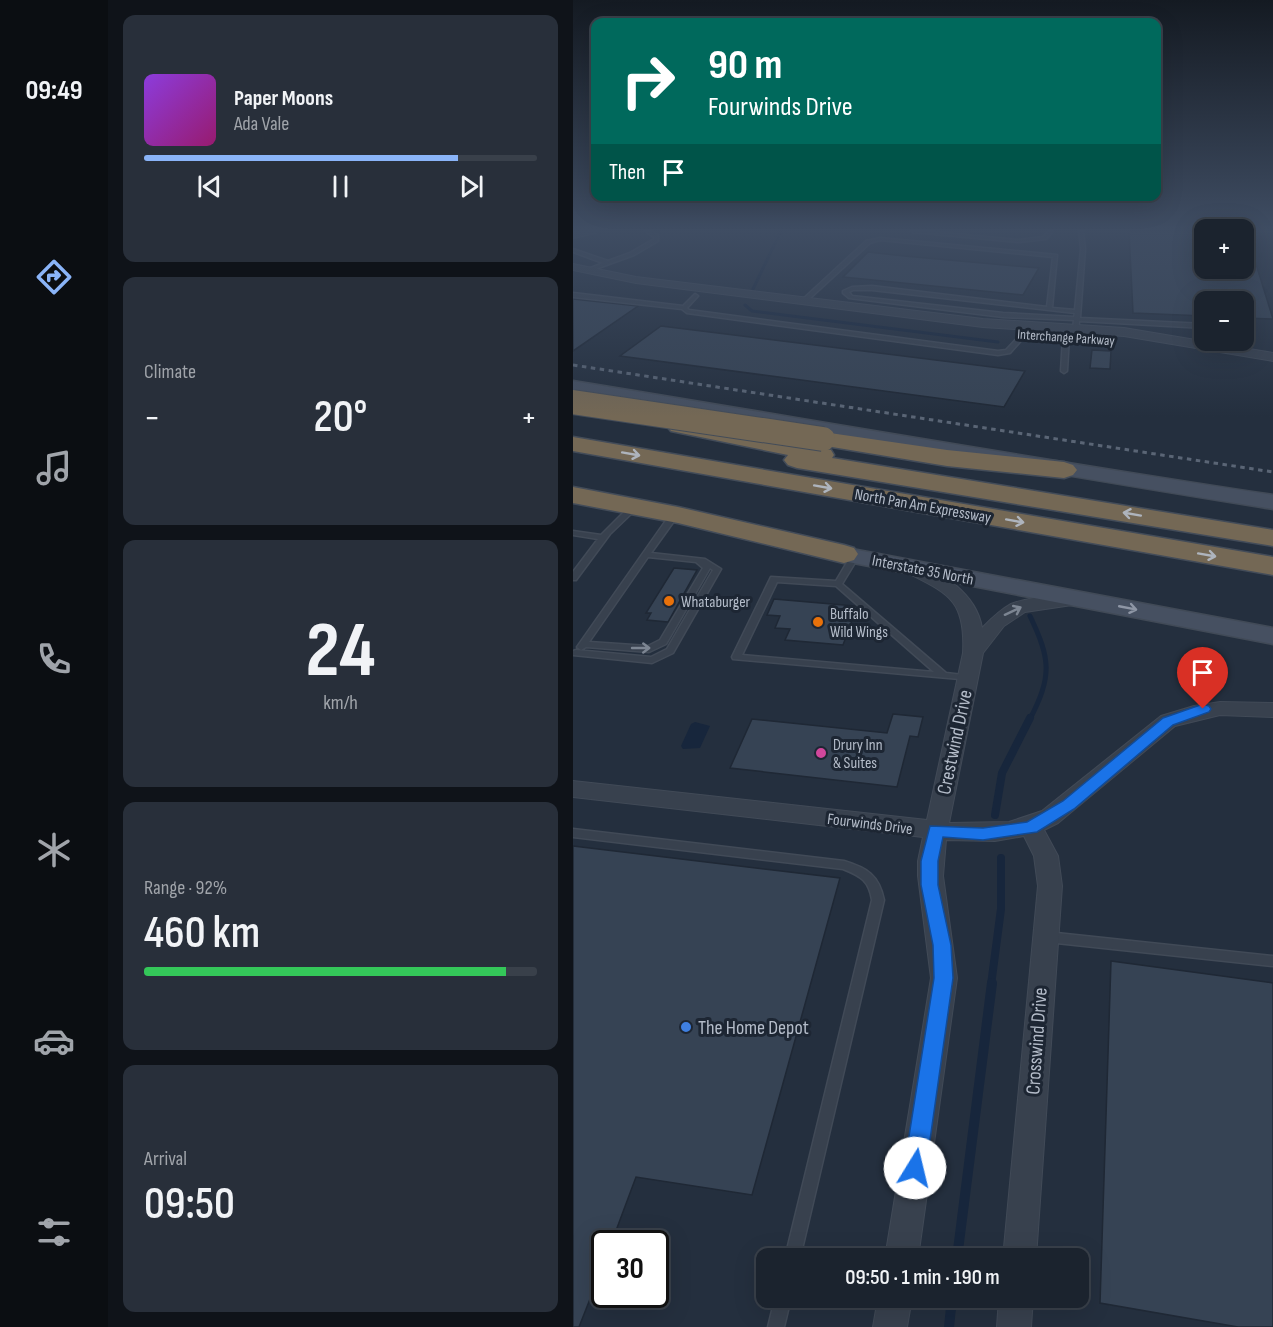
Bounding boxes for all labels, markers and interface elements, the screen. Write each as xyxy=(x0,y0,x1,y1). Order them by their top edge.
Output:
text: 90 m xyxy=(708,40,782,91)
icon: right xyxy=(609,42,687,120)
text: 09:49 xyxy=(25,75,83,107)
text: Paper Moons xyxy=(234,85,333,112)
text: Fourwinds Drive xyxy=(708,91,853,123)
text: Ada Vale xyxy=(234,112,289,136)
icon: arrive xyxy=(657,156,690,189)
text: Then xyxy=(609,159,645,186)
icon: previous xyxy=(193,170,226,203)
icon: pause xyxy=(324,170,357,203)
icon: next xyxy=(455,170,488,203)
map controls xyxy=(1194,219,1254,351)
button: + xyxy=(1194,219,1254,279)
icon: directions xyxy=(33,256,75,298)
button: − xyxy=(1194,291,1254,351)
street label: Interchange Parkway xyxy=(1017,326,1116,349)
text: Climate xyxy=(144,360,196,384)
text: 20° xyxy=(314,390,367,445)
text: − xyxy=(144,398,160,438)
text: + xyxy=(521,398,537,438)
icon: music xyxy=(33,447,75,489)
one-way arrow xyxy=(620,449,640,460)
one-way arrow xyxy=(812,482,832,493)
street label: North Pan Am Expressway xyxy=(853,485,992,528)
one-way arrow xyxy=(1123,508,1143,519)
one-way arrow xyxy=(1004,516,1024,527)
one-way arrow xyxy=(1196,550,1216,561)
street label: Interstate 35 North xyxy=(870,551,975,590)
place label: Whataburger xyxy=(681,593,751,612)
marker: Whataburger xyxy=(662,594,676,608)
one-way arrow xyxy=(1118,603,1138,614)
text: 24 xyxy=(305,605,376,698)
place label: Buffalo Wild Wings xyxy=(830,605,888,642)
one-way arrow xyxy=(1003,605,1021,616)
marker: Buffalo Wild Wings xyxy=(811,615,825,629)
icon: phone xyxy=(33,638,75,680)
one-way arrow xyxy=(631,642,651,653)
pin xyxy=(1177,647,1228,709)
icon: arrive xyxy=(1186,656,1219,689)
street label: Crestwind Drive xyxy=(932,688,978,797)
text: km/h xyxy=(323,691,358,715)
place label: Drury Inn & Suites xyxy=(833,736,883,773)
marker: Drury Inn & Suites xyxy=(814,746,828,760)
street label: Fourwinds Drive xyxy=(826,810,914,839)
icon: climate xyxy=(33,829,75,871)
text: Range · 92% xyxy=(144,876,227,900)
text: 460 km xyxy=(144,906,260,961)
street label: Crosswind Drive xyxy=(1021,987,1053,1096)
place label: The Home Depot xyxy=(698,1016,809,1040)
icon: car xyxy=(33,1020,75,1062)
marker: The Home Depot xyxy=(679,1020,693,1034)
position arrow xyxy=(883,1136,947,1200)
text: Arrival xyxy=(144,1147,187,1171)
text: 09:50 xyxy=(144,1177,235,1232)
icon: filters xyxy=(33,1211,75,1253)
speed limit sign: 30 xyxy=(591,1230,669,1308)
text: 09:50 · 1 min · 190 m xyxy=(845,1264,1000,1291)

